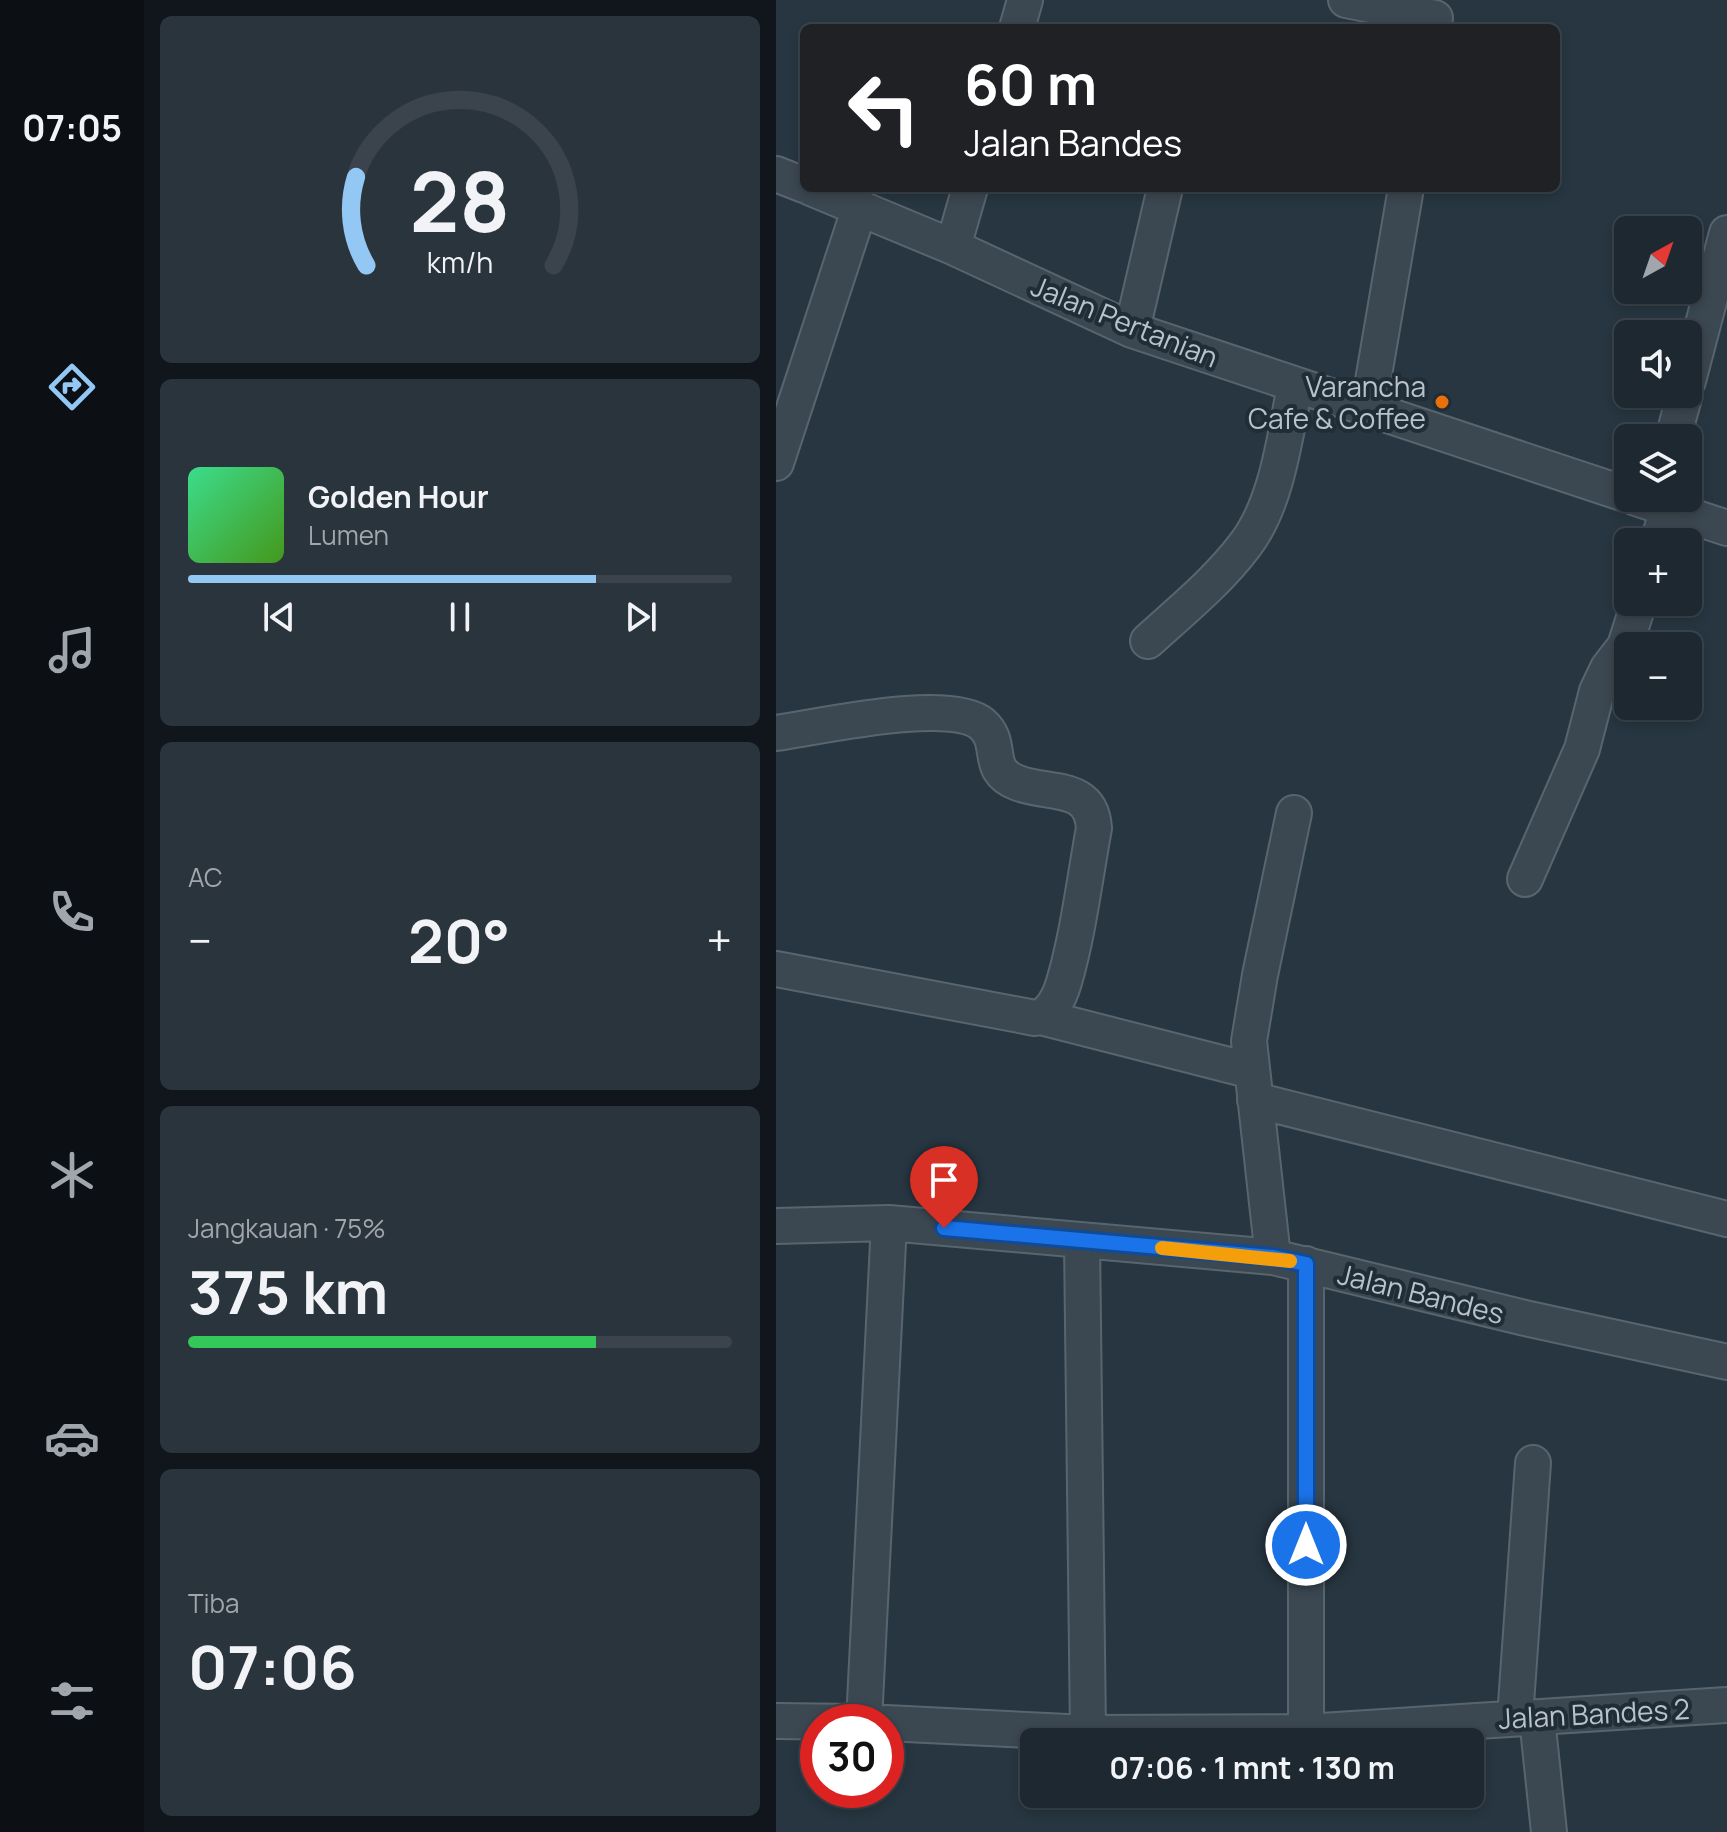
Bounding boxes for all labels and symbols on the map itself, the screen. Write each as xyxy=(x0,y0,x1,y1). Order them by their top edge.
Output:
north arrow xyxy=(1614,216,1702,304)
street label: Jalan Pertanian xyxy=(1026,266,1224,376)
place label: Varancha Cafe & Coffee xyxy=(1248,367,1426,437)
marker: Varancha Cafe & Coffee xyxy=(1433,393,1451,411)
pin xyxy=(910,1146,978,1228)
street label: Jalan Bandes xyxy=(1334,1254,1508,1332)
position arrow xyxy=(1264,1503,1348,1587)
street label: Jalan Bandes 2 xyxy=(1497,1689,1691,1737)
speed limit sign: 30 xyxy=(800,1704,904,1808)

